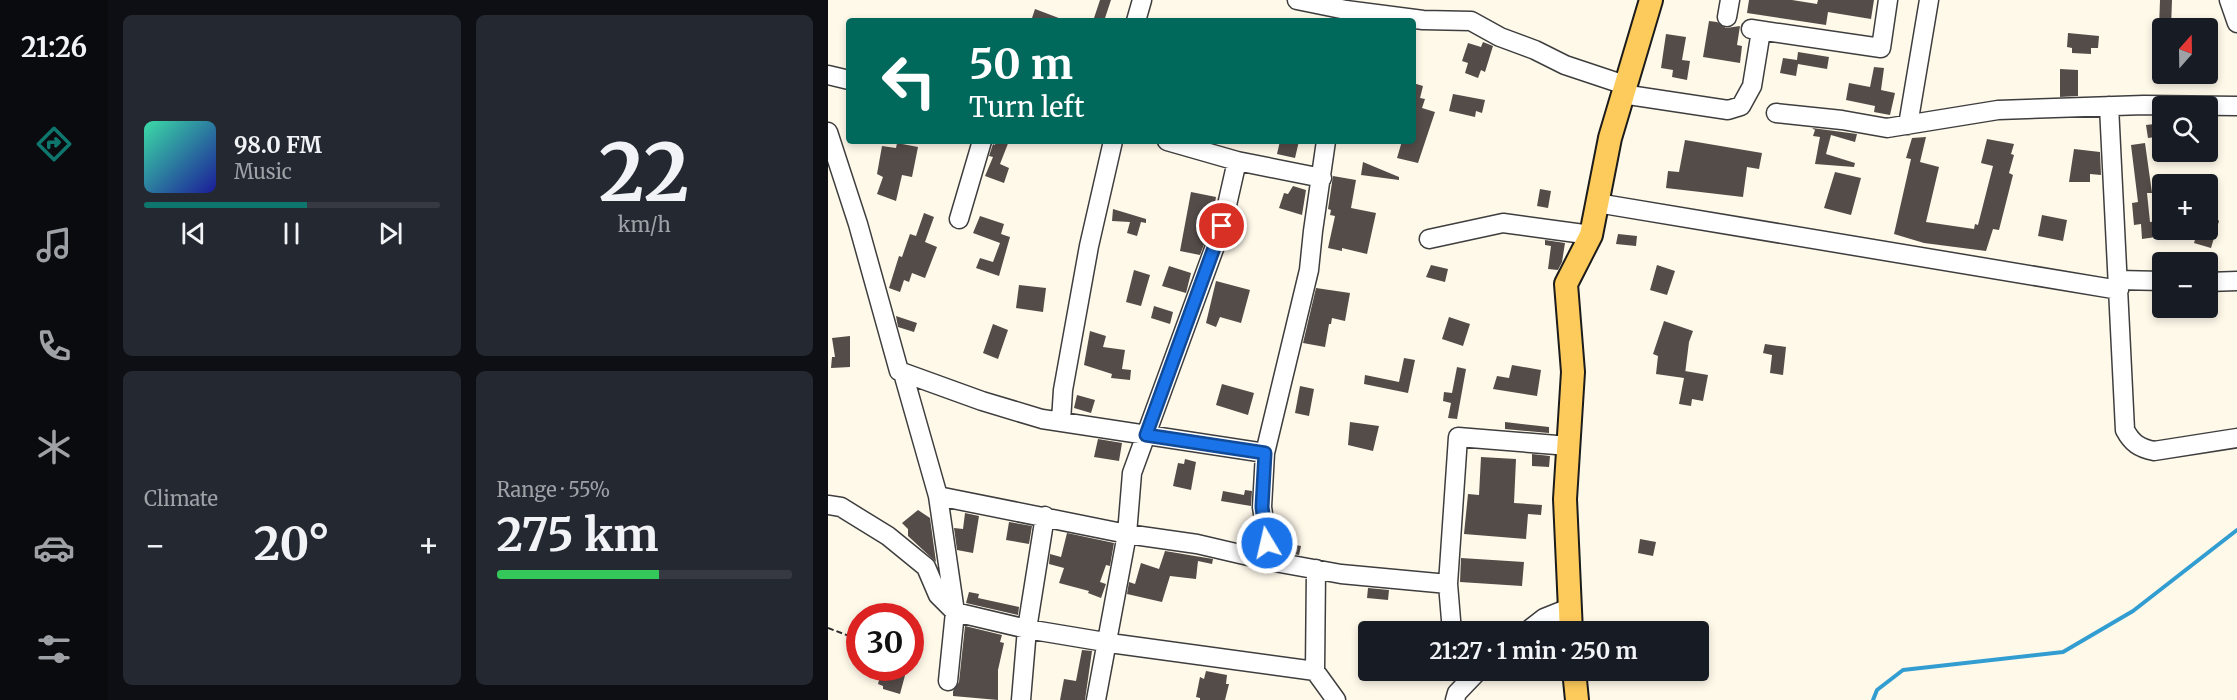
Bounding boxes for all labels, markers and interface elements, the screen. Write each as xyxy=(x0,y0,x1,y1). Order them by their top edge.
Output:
north arrow xyxy=(2152,18,2218,84)
map controls xyxy=(2152,18,2218,318)
text: 21:26 xyxy=(21,30,87,64)
text: 50 m xyxy=(969,38,1073,90)
icon: left xyxy=(870,42,948,120)
text: Turn left xyxy=(969,90,1084,124)
button: search xyxy=(2152,96,2218,162)
icon: directions xyxy=(33,123,75,165)
text: 22 xyxy=(599,124,690,222)
text: 98.0 FM xyxy=(234,131,322,159)
text: Music xyxy=(234,159,292,184)
button: + xyxy=(2152,174,2218,240)
pin xyxy=(1196,200,1247,251)
icon: arrive xyxy=(1205,209,1238,242)
text: km/h xyxy=(618,212,671,237)
icon: previous xyxy=(177,217,210,250)
icon: pause xyxy=(275,217,308,250)
icon: next xyxy=(374,217,407,250)
icon: music xyxy=(33,224,75,266)
button: − xyxy=(2152,252,2218,318)
icon: phone xyxy=(33,325,75,367)
icon: climate xyxy=(33,426,75,468)
text: Range · 55% xyxy=(497,477,610,502)
text: Climate xyxy=(144,486,218,511)
text: 275 km xyxy=(497,507,659,563)
position arrow xyxy=(1235,511,1299,575)
text: 20° xyxy=(254,516,330,572)
text: − xyxy=(144,525,166,566)
text: + xyxy=(417,525,440,566)
icon: car xyxy=(33,527,75,569)
speed limit sign: 30 xyxy=(846,603,924,681)
icon: filters xyxy=(33,628,75,670)
text: 21:27 · 1 min · 250 m xyxy=(1429,637,1638,665)

